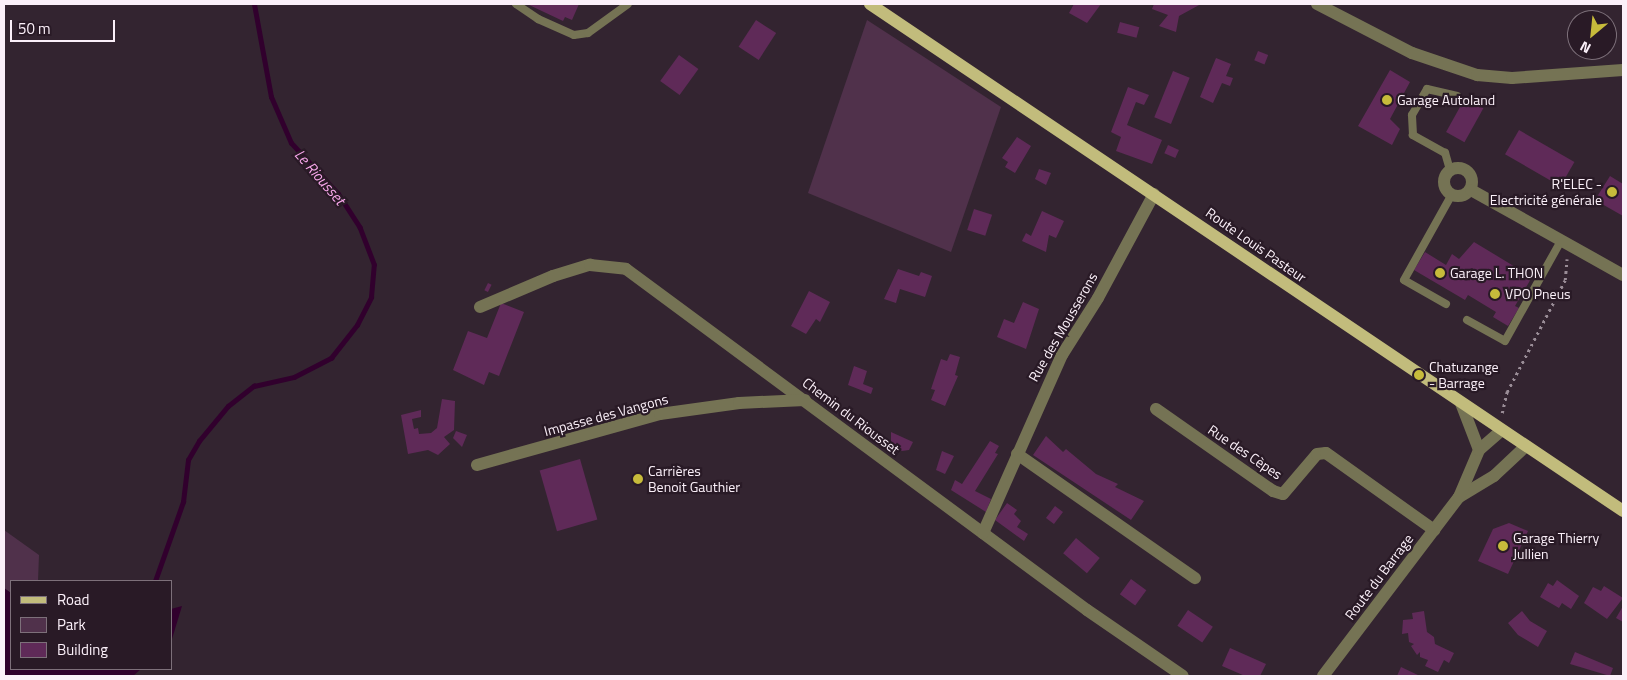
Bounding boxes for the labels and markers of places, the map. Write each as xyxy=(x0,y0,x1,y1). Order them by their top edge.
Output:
place label: Garage Autoland xyxy=(1397,92,1495,108)
marker: Garage Autoland xyxy=(1381,94,1393,106)
place label: R'ELEC - Electricité générale xyxy=(1490,176,1602,208)
marker: R'ELEC - Electricité générale xyxy=(1606,186,1618,198)
place label: Garage L. THON xyxy=(1450,265,1543,281)
marker: Garage L. THON xyxy=(1434,267,1446,279)
place label: VPO Pneus xyxy=(1505,286,1571,302)
marker: VPO Pneus xyxy=(1489,288,1501,300)
place label: Chatuzange - Barrage xyxy=(1429,359,1499,392)
marker: Chatuzange - Barrage xyxy=(1413,369,1425,381)
place label: Carrières Benoit Gauthier xyxy=(648,463,740,496)
marker: Carrières Benoit Gauthier xyxy=(632,473,644,485)
place label: Garage Thierry Jullien xyxy=(1513,530,1599,562)
marker: Garage Thierry Jullien xyxy=(1497,540,1509,552)

